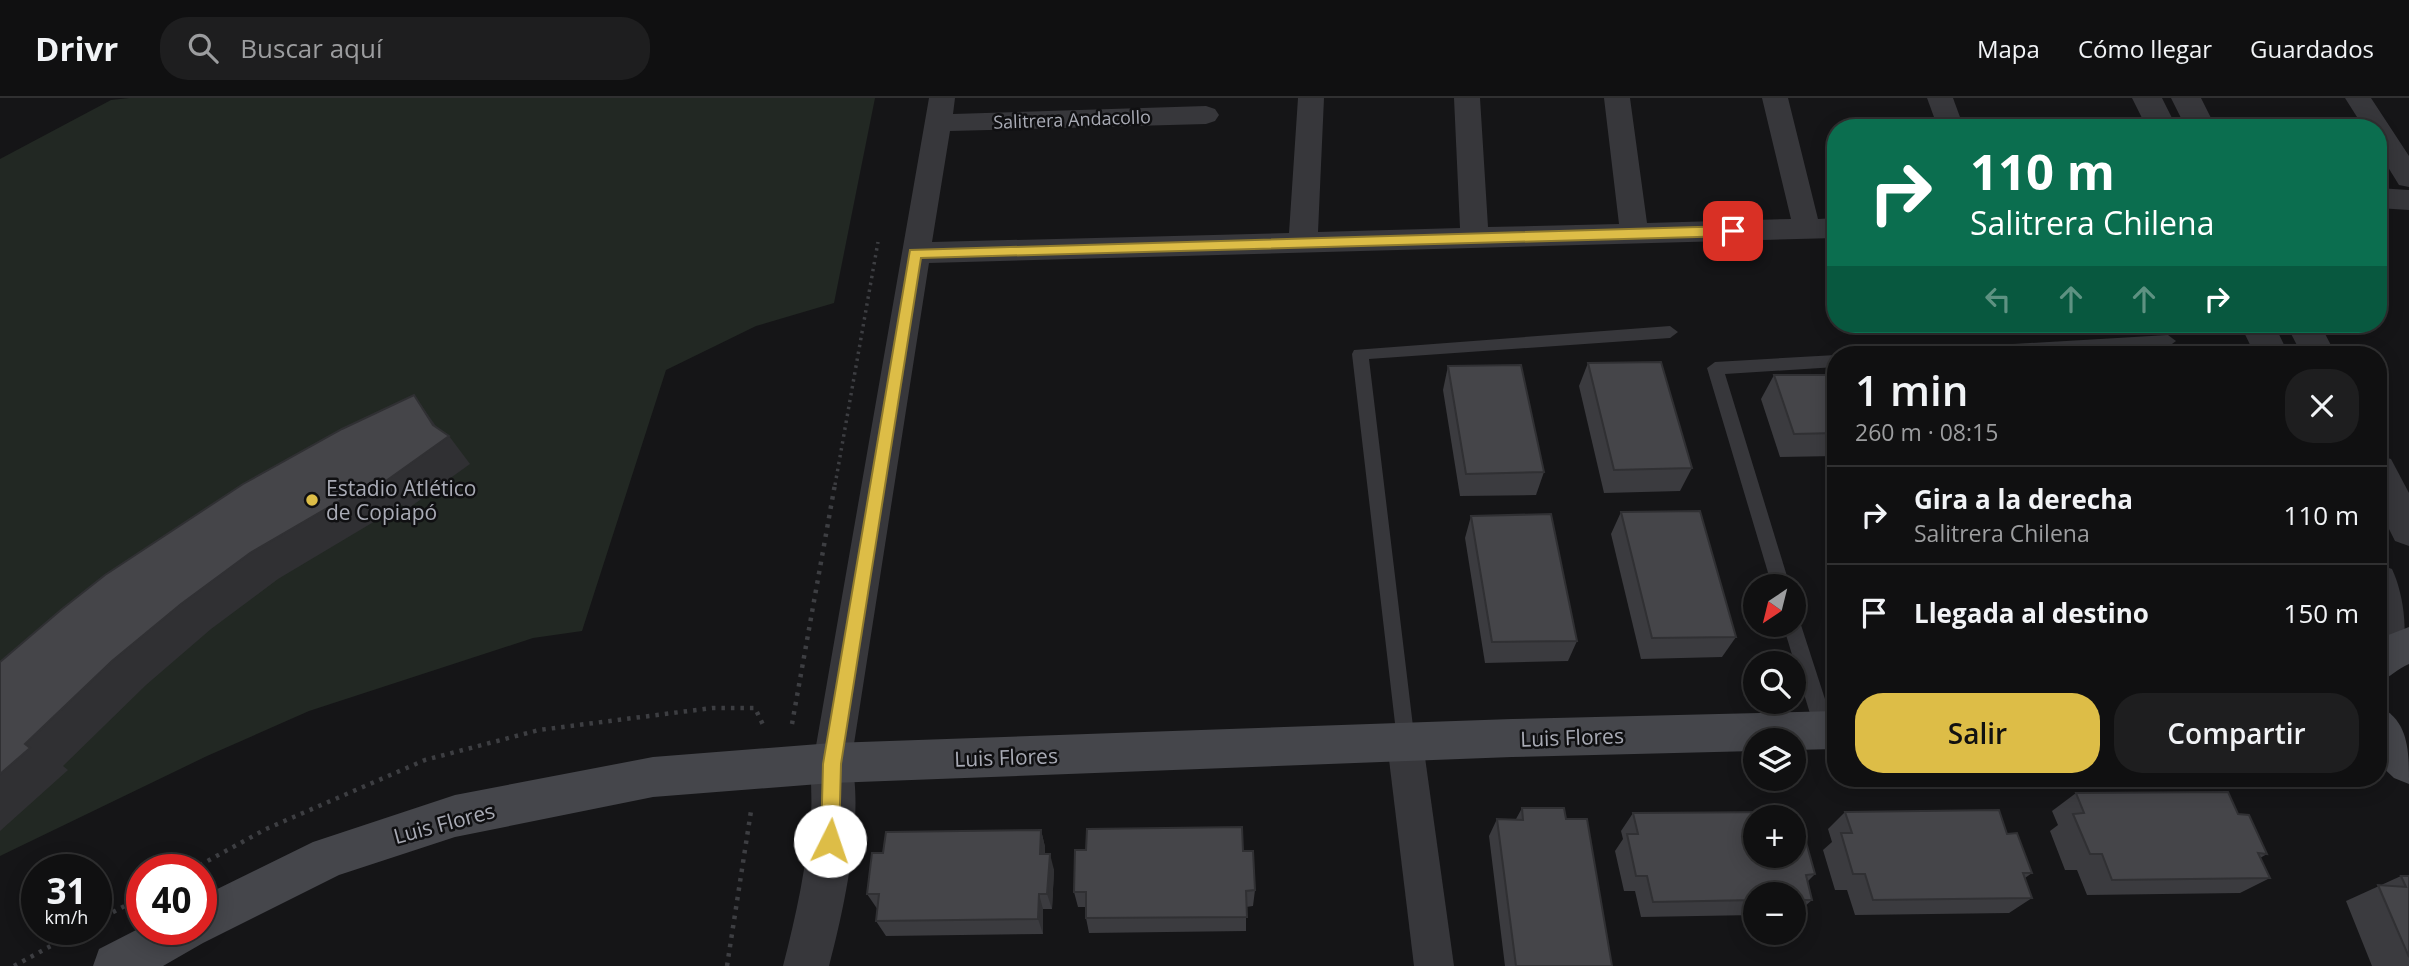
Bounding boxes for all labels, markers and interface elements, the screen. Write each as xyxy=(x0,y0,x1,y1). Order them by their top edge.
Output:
search box xyxy=(160,17,650,80)
text: Drivr xyxy=(35,26,118,71)
icon: search xyxy=(184,29,222,67)
text: Buscar aquí xyxy=(240,30,383,66)
text: Mapa xyxy=(1977,32,2040,65)
text: Cómo llegar xyxy=(2078,32,2212,65)
text: Guardados xyxy=(2250,32,2374,65)
street label: Salitrera Andacollo xyxy=(993,104,1151,134)
text: 110 m xyxy=(1970,138,2115,204)
icon: right xyxy=(1855,147,1946,238)
pin xyxy=(1703,201,1763,261)
text: Salitrera Chilena xyxy=(1970,201,2214,244)
icon: arrive xyxy=(1714,212,1752,250)
icon: left xyxy=(1979,280,2017,318)
icon: ahead xyxy=(2052,280,2090,318)
icon: ahead xyxy=(2125,280,2163,318)
icon: right xyxy=(2198,280,2236,318)
text: 1 min xyxy=(1855,361,1968,418)
button: close xyxy=(2285,369,2359,443)
text: 260 m · 08:15 xyxy=(1855,416,1998,448)
place label: Estadio Atlético de Copiapó xyxy=(326,474,476,526)
text: Gira a la derecha xyxy=(1914,481,2133,517)
marker: Estadio Atlético de Copiapó xyxy=(304,492,320,508)
icon: right xyxy=(1855,496,1893,534)
text: 110 m xyxy=(2284,497,2359,533)
text: Salitrera Chilena xyxy=(1914,517,2090,549)
north arrow xyxy=(1743,574,1806,637)
map controls xyxy=(1743,574,1806,945)
icon: arrive xyxy=(1855,594,1893,632)
text: Llegada al destino xyxy=(1914,595,2149,631)
text: 150 m xyxy=(2284,595,2359,631)
button: search xyxy=(1743,651,1806,714)
button: Salir xyxy=(1855,693,2100,773)
button: Compartir xyxy=(2114,693,2359,773)
street label: Luis Flores xyxy=(1520,721,1624,753)
button: layers xyxy=(1743,728,1806,791)
street label: Luis Flores xyxy=(954,741,1058,773)
street label: Luis Flores xyxy=(390,796,498,850)
position arrow xyxy=(793,804,867,878)
button: + xyxy=(1743,805,1806,868)
speed limit sign: 40 xyxy=(126,854,217,945)
text: 31 xyxy=(46,867,87,914)
button: − xyxy=(1743,882,1806,945)
text: km/h xyxy=(45,905,88,929)

